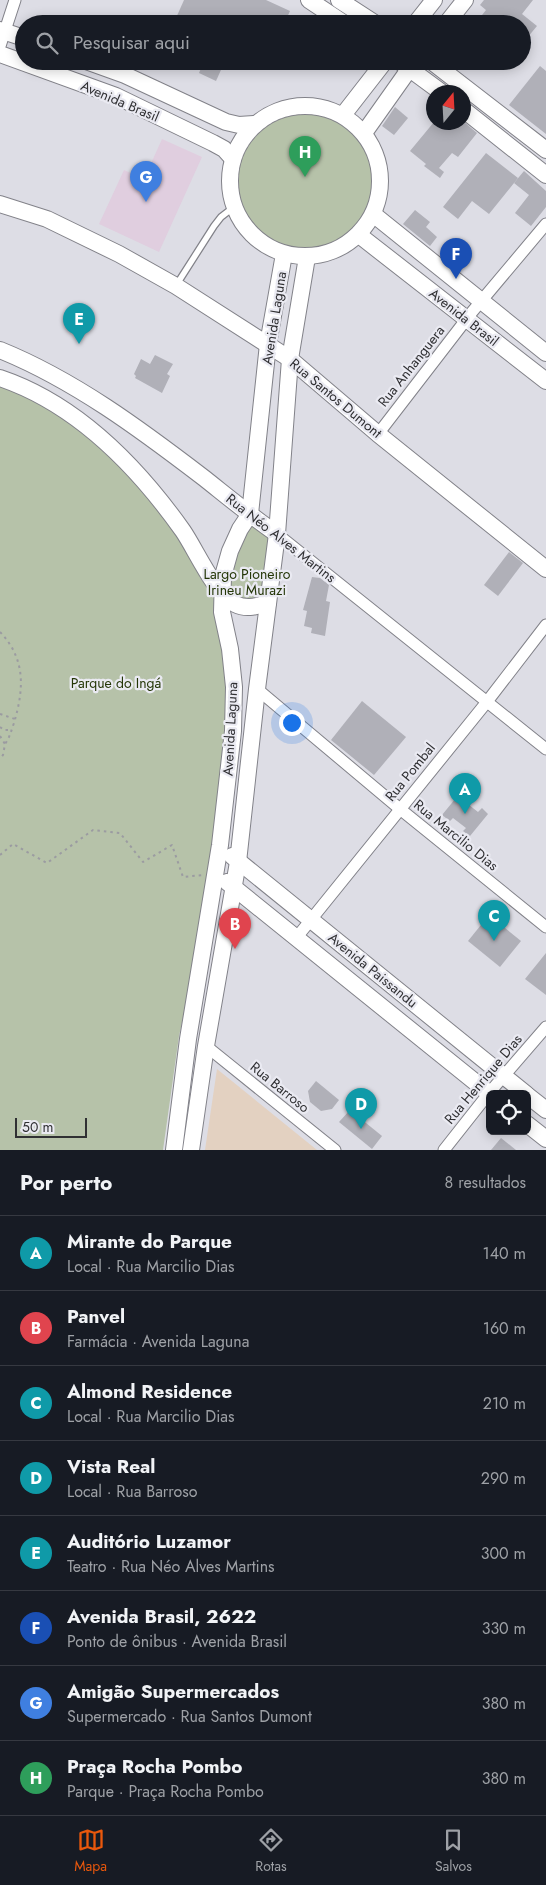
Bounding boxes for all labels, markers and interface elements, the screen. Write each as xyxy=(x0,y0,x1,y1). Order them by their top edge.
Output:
search box xyxy=(15,15,531,70)
icon: search xyxy=(33,29,61,57)
text: Pesquisar aqui xyxy=(73,29,190,56)
street label: Avenida Brasil xyxy=(78,75,162,127)
north arrow xyxy=(426,85,471,130)
pin: H xyxy=(289,136,321,177)
pin: G xyxy=(130,161,162,202)
pin: F xyxy=(440,238,472,279)
street label: Avenida Laguna xyxy=(257,270,291,366)
street label: Avenida Brasil xyxy=(425,283,503,351)
pin: E xyxy=(63,303,95,344)
street label: Rua Anhanguera xyxy=(373,321,449,411)
street label: Rua Santos Dumont xyxy=(286,353,387,443)
street label: Rua Néo Alves Martins xyxy=(222,489,340,587)
park label: Largo Pioneiro Irineu Murazi xyxy=(204,564,291,600)
park label: Parque do Ingá xyxy=(71,673,161,693)
street label: Avenida Laguna xyxy=(218,682,242,776)
your location xyxy=(279,710,305,736)
street label: Rua Pombal xyxy=(380,739,440,805)
pin: A xyxy=(449,773,481,814)
street label: Rua Marcilio Dias xyxy=(410,795,503,876)
pin: C xyxy=(478,900,510,941)
pin: B xyxy=(219,908,251,949)
street label: Avenida Paissandu xyxy=(324,928,422,1012)
street label: Rua Henrique Dias xyxy=(440,1030,527,1128)
street label: Rua Barroso xyxy=(246,1057,314,1117)
pin: D xyxy=(345,1088,377,1129)
map controls xyxy=(486,1090,531,1135)
button: locate xyxy=(486,1090,531,1135)
scale bar xyxy=(15,1115,88,1138)
text: 50 m xyxy=(22,1117,53,1137)
text: Por perto xyxy=(20,1168,112,1198)
text: 8 resultados xyxy=(445,1171,526,1194)
text: Mirante do Parque xyxy=(67,1228,232,1255)
text: A xyxy=(30,1242,42,1265)
text: 140 m xyxy=(483,1242,526,1265)
text: Local · Rua Marcilio Dias xyxy=(67,1255,235,1278)
text: Panvel xyxy=(67,1303,125,1330)
text: B xyxy=(31,1317,41,1340)
text: 160 m xyxy=(483,1317,526,1340)
text: Farmácia · Avenida Laguna xyxy=(67,1330,249,1353)
text: Almond Residence xyxy=(67,1378,232,1405)
text: C xyxy=(30,1392,42,1415)
text: 210 m xyxy=(483,1392,526,1415)
text: Local · Rua Marcilio Dias xyxy=(67,1405,235,1428)
text: Vista Real xyxy=(67,1453,155,1480)
text: D xyxy=(30,1467,42,1490)
text: 290 m xyxy=(481,1467,526,1490)
text: Local · Rua Barroso xyxy=(67,1480,198,1503)
text: Auditório Luzamor xyxy=(67,1528,231,1555)
text: E xyxy=(31,1542,41,1565)
text: 300 m xyxy=(481,1542,526,1565)
text: Teatro · Rua Néo Alves Martins xyxy=(67,1555,275,1578)
text: Avenida Brasil, 2622 xyxy=(67,1603,256,1630)
text: F xyxy=(32,1617,40,1640)
text: 330 m xyxy=(482,1617,526,1640)
text: Ponto de ônibus · Avenida Brasil xyxy=(67,1630,287,1653)
text: Amigão Supermercados xyxy=(67,1678,279,1705)
text: G xyxy=(29,1692,43,1715)
text: 380 m xyxy=(482,1692,526,1715)
text: Supermercado · Rua Santos Dumont xyxy=(67,1705,312,1728)
text: Praça Rocha Pombo xyxy=(67,1753,242,1780)
text: H xyxy=(30,1767,42,1790)
text: 380 m xyxy=(482,1767,526,1790)
text: Parque · Praça Rocha Pombo xyxy=(67,1780,264,1803)
tab: Mapa xyxy=(74,1826,107,1876)
tab: Rotas xyxy=(255,1826,287,1876)
tab: Salvos xyxy=(435,1826,472,1876)

